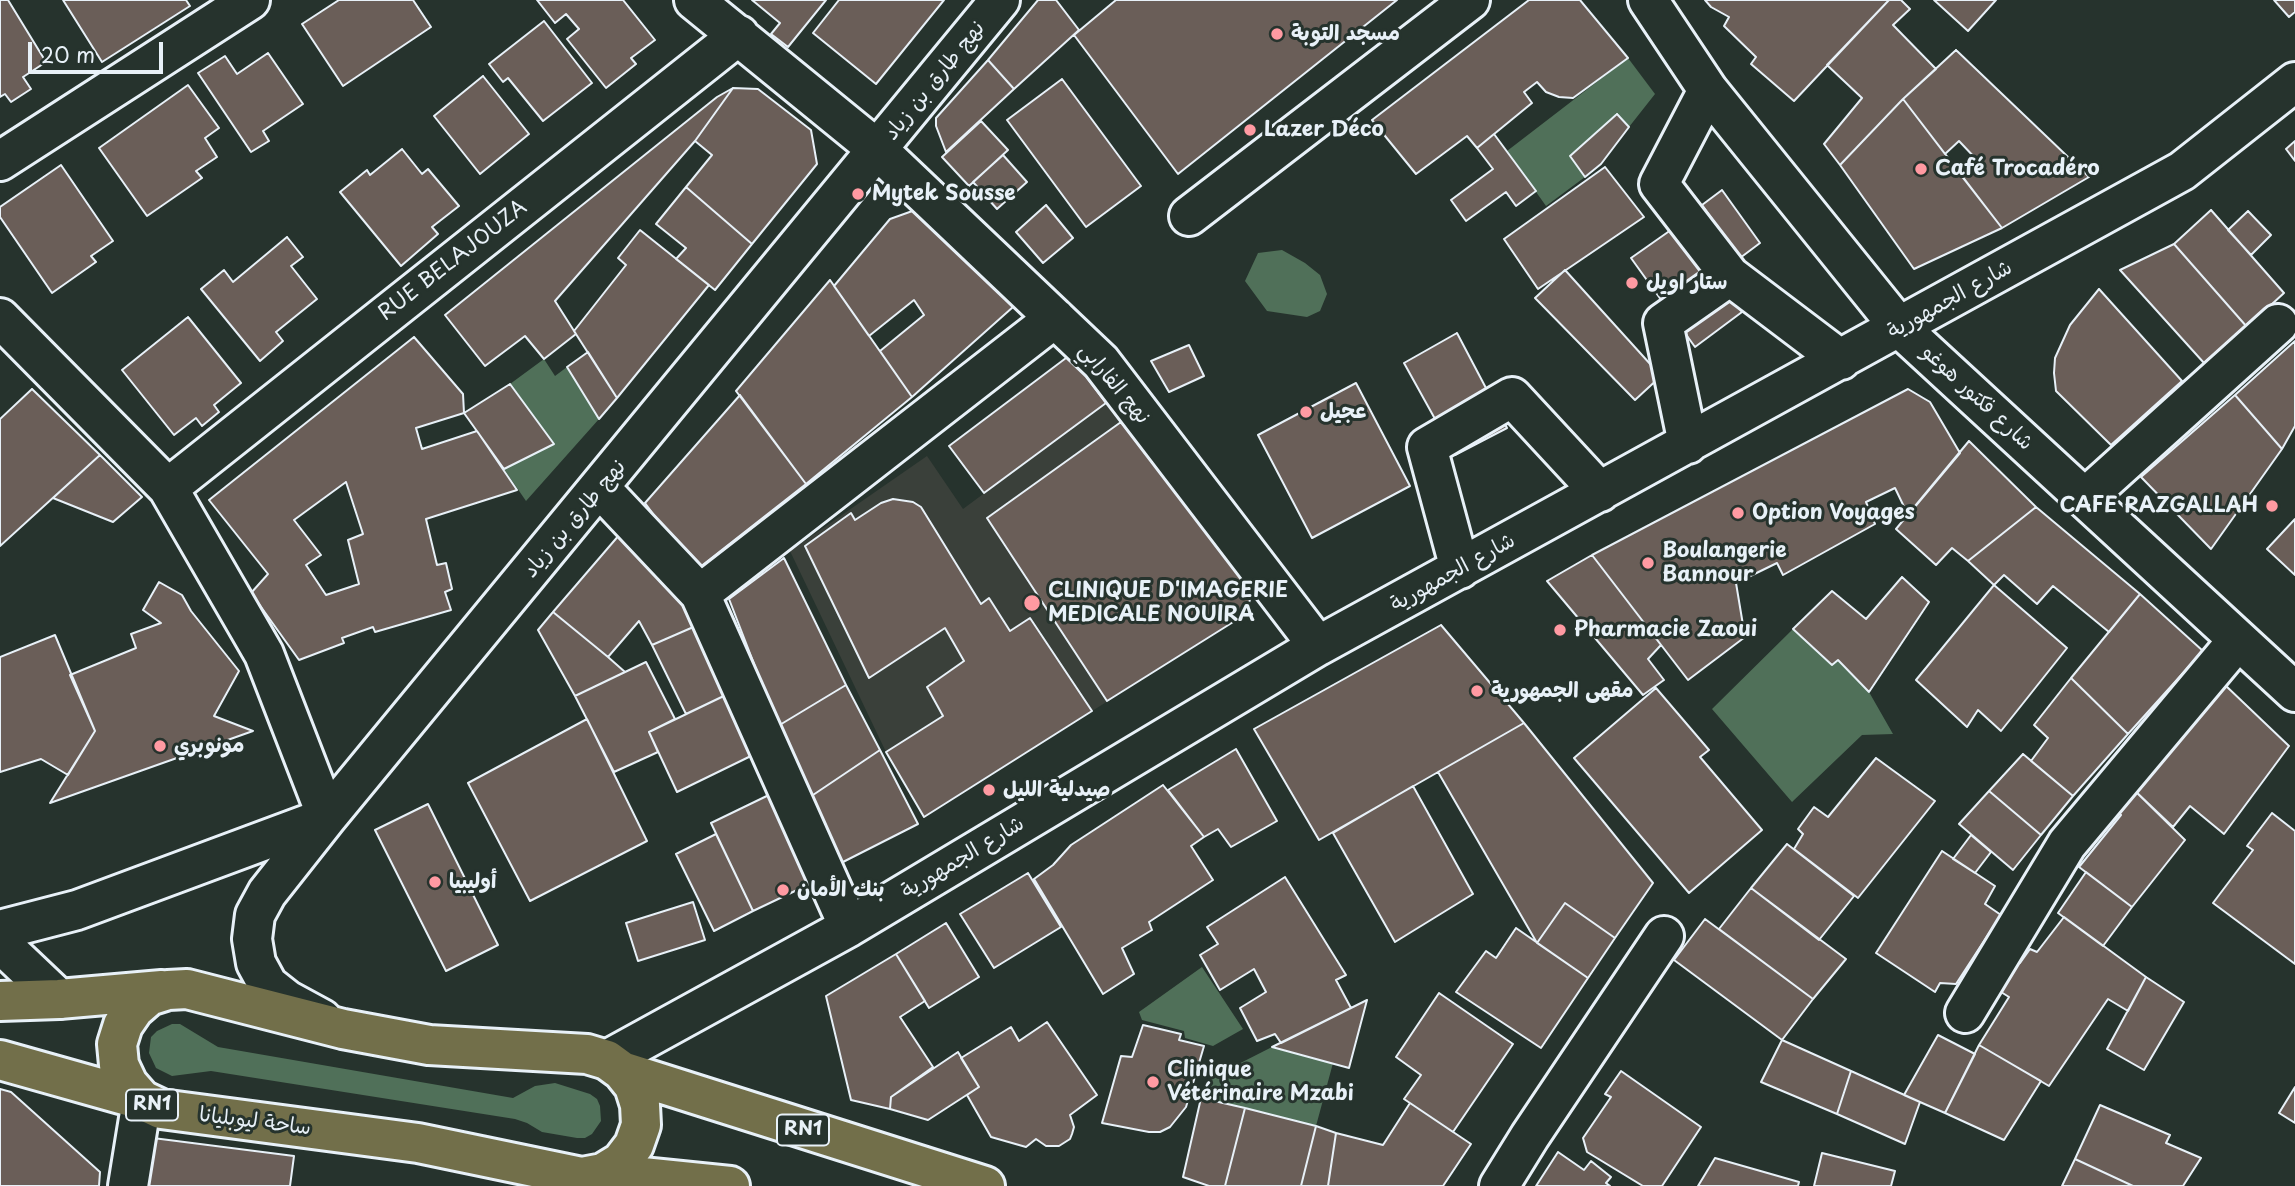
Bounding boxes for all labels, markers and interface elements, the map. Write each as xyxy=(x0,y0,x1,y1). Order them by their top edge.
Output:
street label: نهج طارق بن زياد xyxy=(879,16,991,146)
place label: مسجد التوبة xyxy=(1291,21,1400,47)
marker: مسجد التوبة xyxy=(1269,26,1285,42)
scale bar xyxy=(32,28,166,72)
text: 20 m xyxy=(41,38,95,70)
place label: Lazer Déco xyxy=(1264,117,1384,143)
marker: Lazer Déco xyxy=(1242,122,1258,138)
place label: Café Trocadéro xyxy=(1935,156,2099,182)
marker: Café Trocadéro xyxy=(1913,161,1929,177)
place label: Mytek Sousse xyxy=(872,181,1016,207)
marker: Mytek Sousse xyxy=(850,186,866,202)
street label: RUE BELAJOUZA xyxy=(374,195,532,327)
street label: شارع الجمهورية xyxy=(1883,255,2017,345)
place label: ستار اويل xyxy=(1646,270,1727,296)
marker: ستار اويل xyxy=(1624,275,1640,291)
street label: نهج الفارابي xyxy=(1073,338,1155,430)
street label: شارع فكتور هوغو xyxy=(1916,340,2038,456)
place label: عجيل xyxy=(1320,399,1366,425)
marker: عجيل xyxy=(1298,404,1314,420)
street label: نهج طارق بن زياد xyxy=(518,455,632,583)
place label: CAFE RAZGALLAH xyxy=(2060,493,2258,519)
marker: CAFE RAZGALLAH xyxy=(2264,498,2280,514)
place label: Option Voyages xyxy=(1752,500,1915,526)
marker: Option Voyages xyxy=(1730,505,1746,521)
street label: شارع الجمهورية xyxy=(1386,528,1520,618)
place label: Boulangerie Bannour xyxy=(1662,538,1787,588)
marker: Boulangerie Bannour xyxy=(1640,555,1656,571)
place label: CLINIQUE D'IMAGERIE MEDICALE NOUIRA xyxy=(1048,578,1288,628)
marker: CLINIQUE D'IMAGERIE MEDICALE NOUIRA xyxy=(1022,593,1042,613)
place label: Pharmacie Zaoui xyxy=(1574,617,1757,643)
marker: Pharmacie Zaoui xyxy=(1552,622,1568,638)
place label: مقهى الجمهورية xyxy=(1491,678,1633,704)
marker: مقهى الجمهورية xyxy=(1469,683,1485,699)
place label: مونوبري xyxy=(174,733,244,759)
marker: مونوبري xyxy=(152,738,168,754)
place label: صيدلية الليل xyxy=(1003,777,1110,803)
marker: صيدلية الليل xyxy=(981,782,997,798)
street label: شارع الجمهورية xyxy=(897,811,1029,905)
place label: أوليبيا xyxy=(449,869,496,895)
marker: أوليبيا xyxy=(427,874,443,890)
place label: بنك الأمان xyxy=(797,877,884,903)
marker: بنك الأمان xyxy=(775,882,791,898)
place label: Clinique Vétérinaire Mzabi xyxy=(1167,1057,1354,1107)
marker: Clinique Vétérinaire Mzabi xyxy=(1145,1074,1161,1090)
road number: RN1 xyxy=(126,1090,178,1120)
street label: ساحة ليوبليانا xyxy=(198,1103,312,1141)
road number: RN1 xyxy=(777,1114,829,1146)

